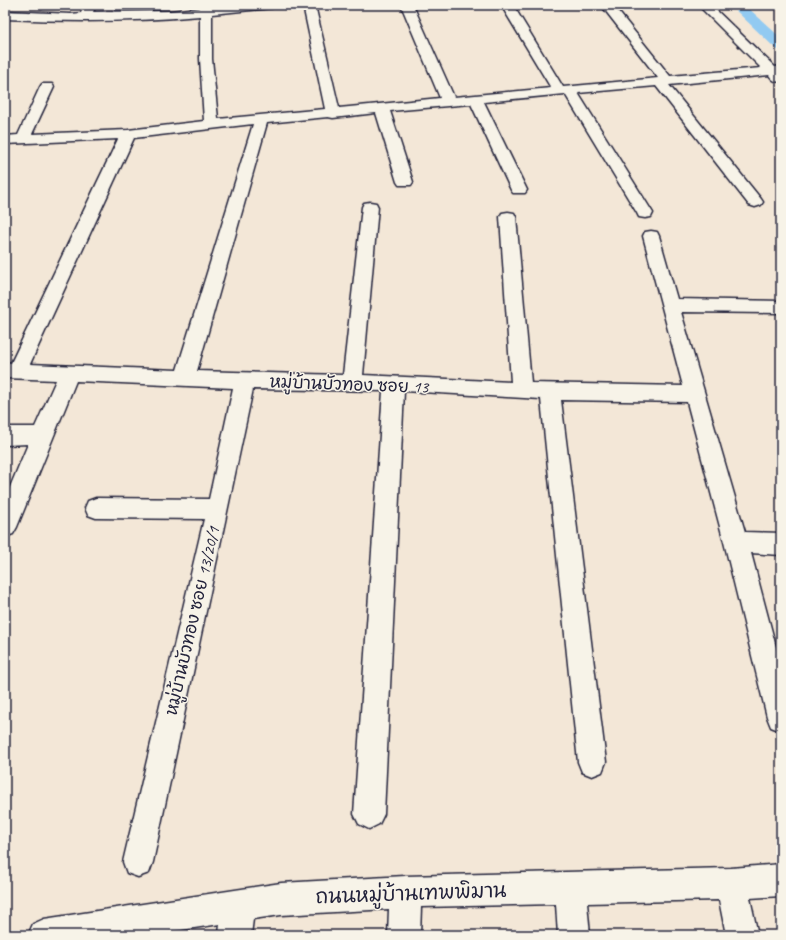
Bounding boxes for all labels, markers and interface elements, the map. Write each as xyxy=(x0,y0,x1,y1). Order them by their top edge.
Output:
street label: หมู่บ้านบัวทอง ซอย 13 xyxy=(269,370,430,400)
street label: หมู่บ้านบัวทอง ซอย 13/20/1 xyxy=(160,523,227,718)
street label: ถนนหมู่บ้านเทพพิมาน xyxy=(315,877,507,912)

